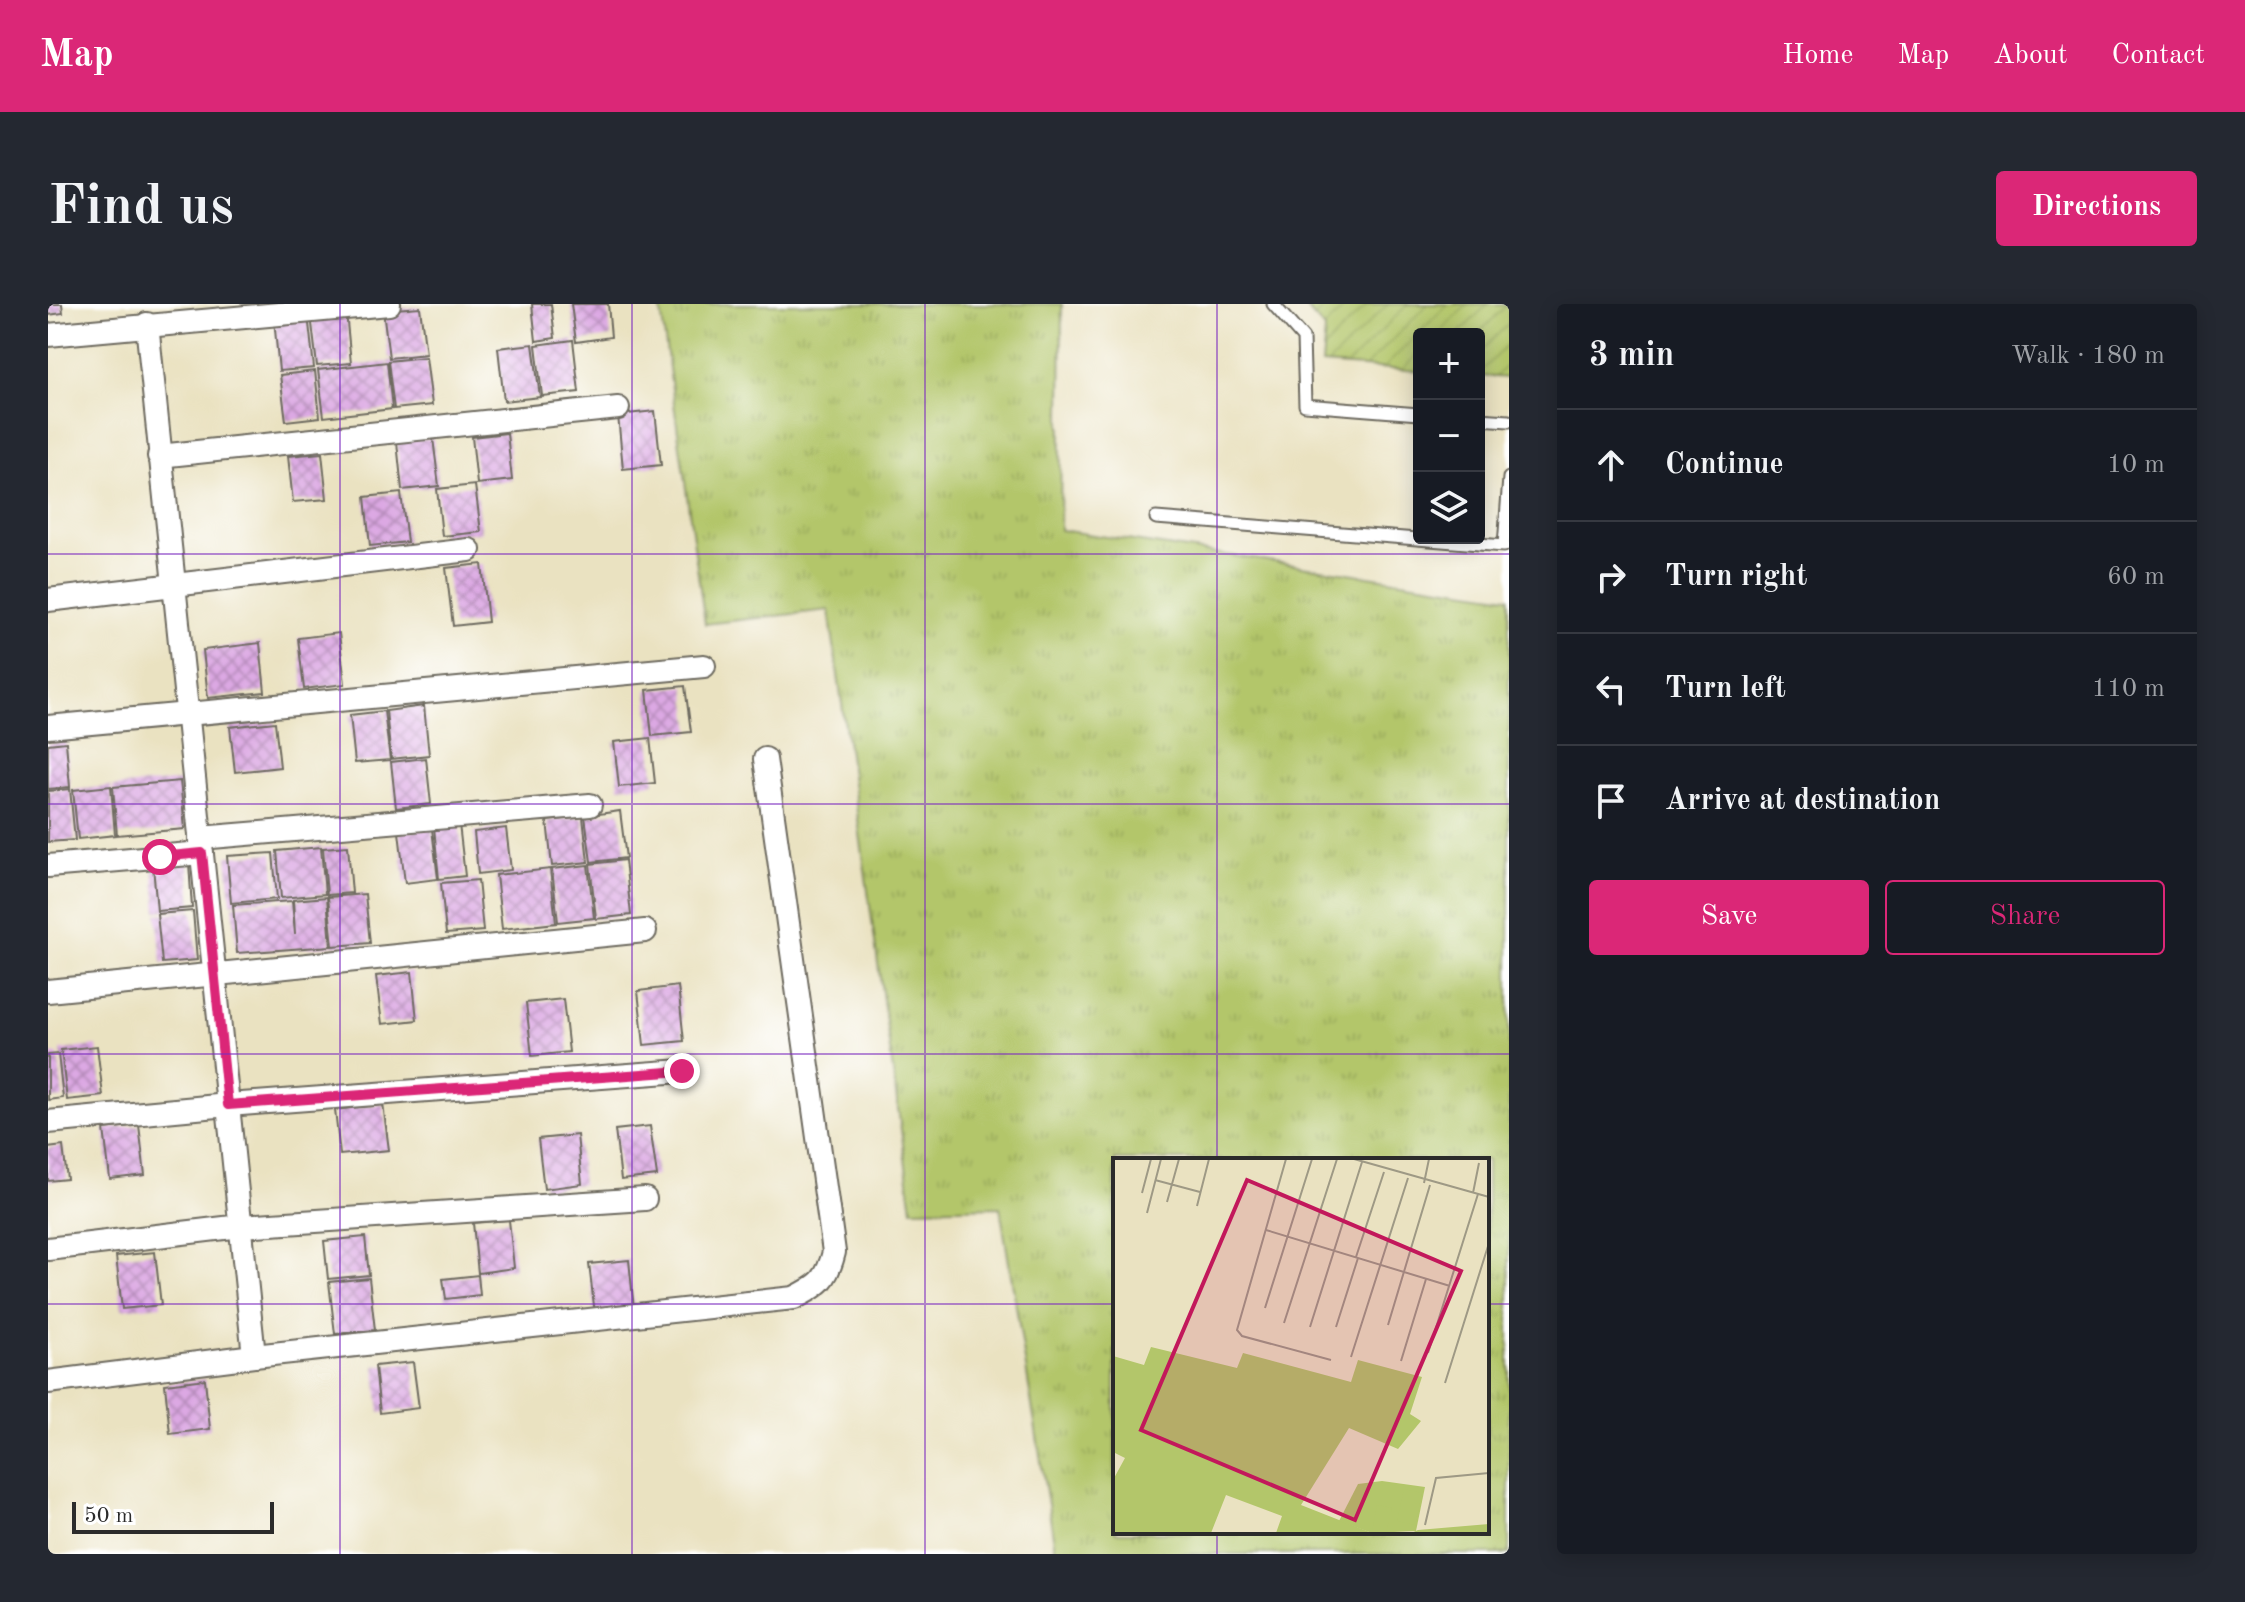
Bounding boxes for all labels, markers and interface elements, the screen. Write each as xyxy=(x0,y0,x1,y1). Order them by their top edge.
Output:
text: Map xyxy=(40,37,114,75)
text: Home xyxy=(1782,42,1853,70)
text: Map xyxy=(1897,42,1949,70)
text: About xyxy=(1993,42,2068,70)
text: Contact xyxy=(2112,42,2205,70)
button: Directions xyxy=(1996,171,2197,246)
text: Find us xyxy=(48,180,234,236)
map controls xyxy=(1413,328,1485,544)
button: + xyxy=(1413,328,1485,400)
text: 3 min xyxy=(1589,339,1674,373)
text: Walk · 180 m xyxy=(2011,343,2165,369)
button: − xyxy=(1413,400,1485,472)
icon: ahead xyxy=(1589,443,1633,487)
text: Continue xyxy=(1665,450,1784,480)
text: 10 m xyxy=(2107,452,2165,478)
button: layers xyxy=(1413,472,1485,544)
icon: right xyxy=(1589,555,1633,599)
text: Turn right xyxy=(1665,562,1807,592)
text: 60 m xyxy=(2107,564,2165,590)
icon: left xyxy=(1589,667,1633,711)
text: Turn left xyxy=(1665,674,1786,704)
text: 110 m xyxy=(2092,676,2165,702)
icon: arrive xyxy=(1589,779,1633,823)
text: Arrive at destination xyxy=(1665,786,1940,816)
route start xyxy=(142,839,178,875)
button: Save xyxy=(1589,880,1869,955)
button: Share xyxy=(1885,880,2165,955)
route end xyxy=(664,1053,700,1089)
inset map xyxy=(1113,1158,1489,1534)
scale bar xyxy=(72,1498,274,1534)
text: 50 m xyxy=(84,1505,133,1527)

